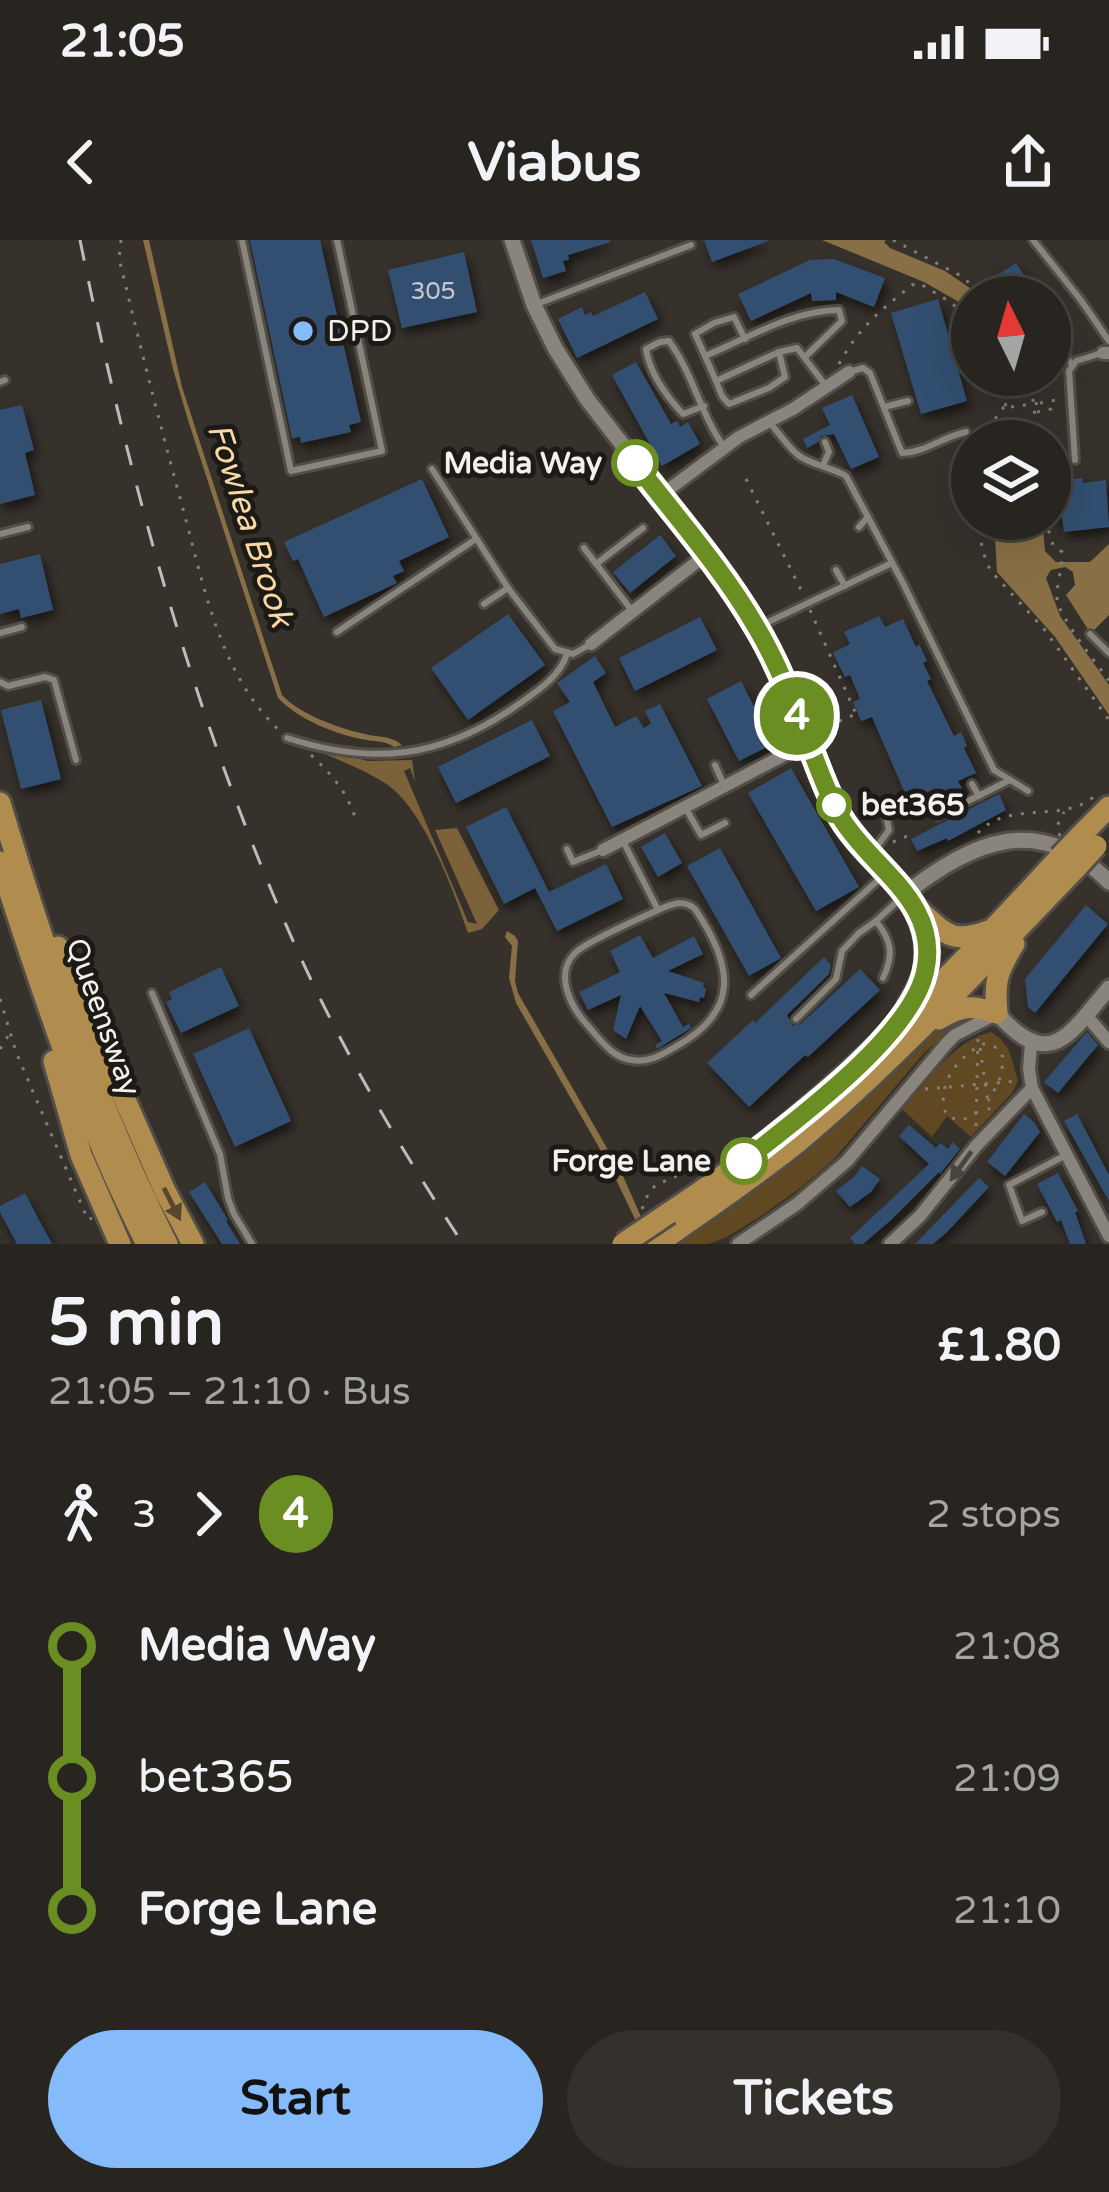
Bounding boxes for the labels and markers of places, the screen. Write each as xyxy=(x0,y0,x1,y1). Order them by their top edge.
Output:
place label: DPD xyxy=(327,313,392,350)
marker: DPD xyxy=(290,318,316,344)
marker: Media Way xyxy=(613,441,657,485)
place label: Media Way xyxy=(444,445,602,482)
place label: bet365 xyxy=(861,787,965,824)
marker: bet365 xyxy=(818,789,850,821)
marker: Forge Lane xyxy=(722,1139,766,1183)
place label: Forge Lane xyxy=(552,1143,711,1180)

